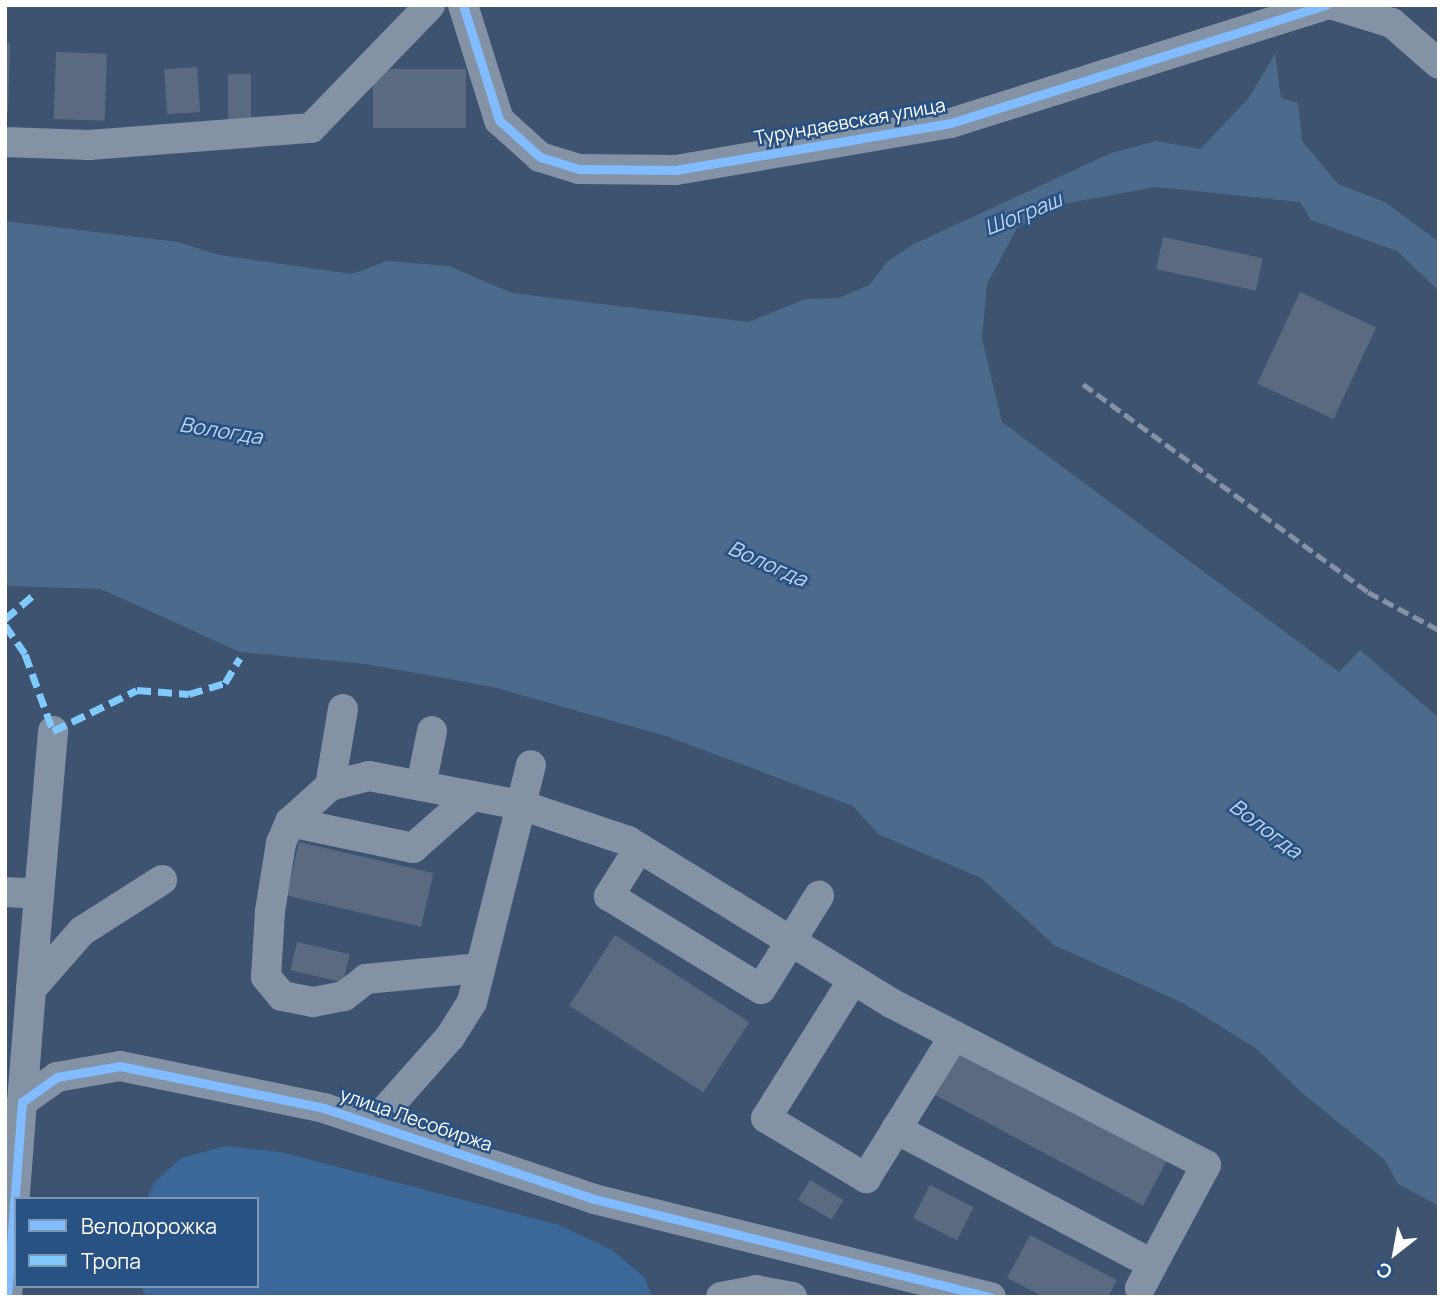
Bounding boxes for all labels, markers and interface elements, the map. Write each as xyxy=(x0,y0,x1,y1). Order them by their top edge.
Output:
street label: Турундаевская улица xyxy=(753,94,947,150)
water label: Шограш xyxy=(981,186,1065,240)
water label: Вологда xyxy=(178,411,264,449)
water label: Вологда xyxy=(725,534,811,592)
water label: Вологда xyxy=(1225,793,1307,863)
street label: улица Лесобиржа xyxy=(337,1083,495,1157)
legend xyxy=(14,1197,259,1288)
text: Велодорожка xyxy=(81,1212,217,1240)
north arrow xyxy=(1360,1218,1430,1288)
text: Тропа xyxy=(81,1247,141,1275)
text: С xyxy=(1371,1256,1397,1286)

